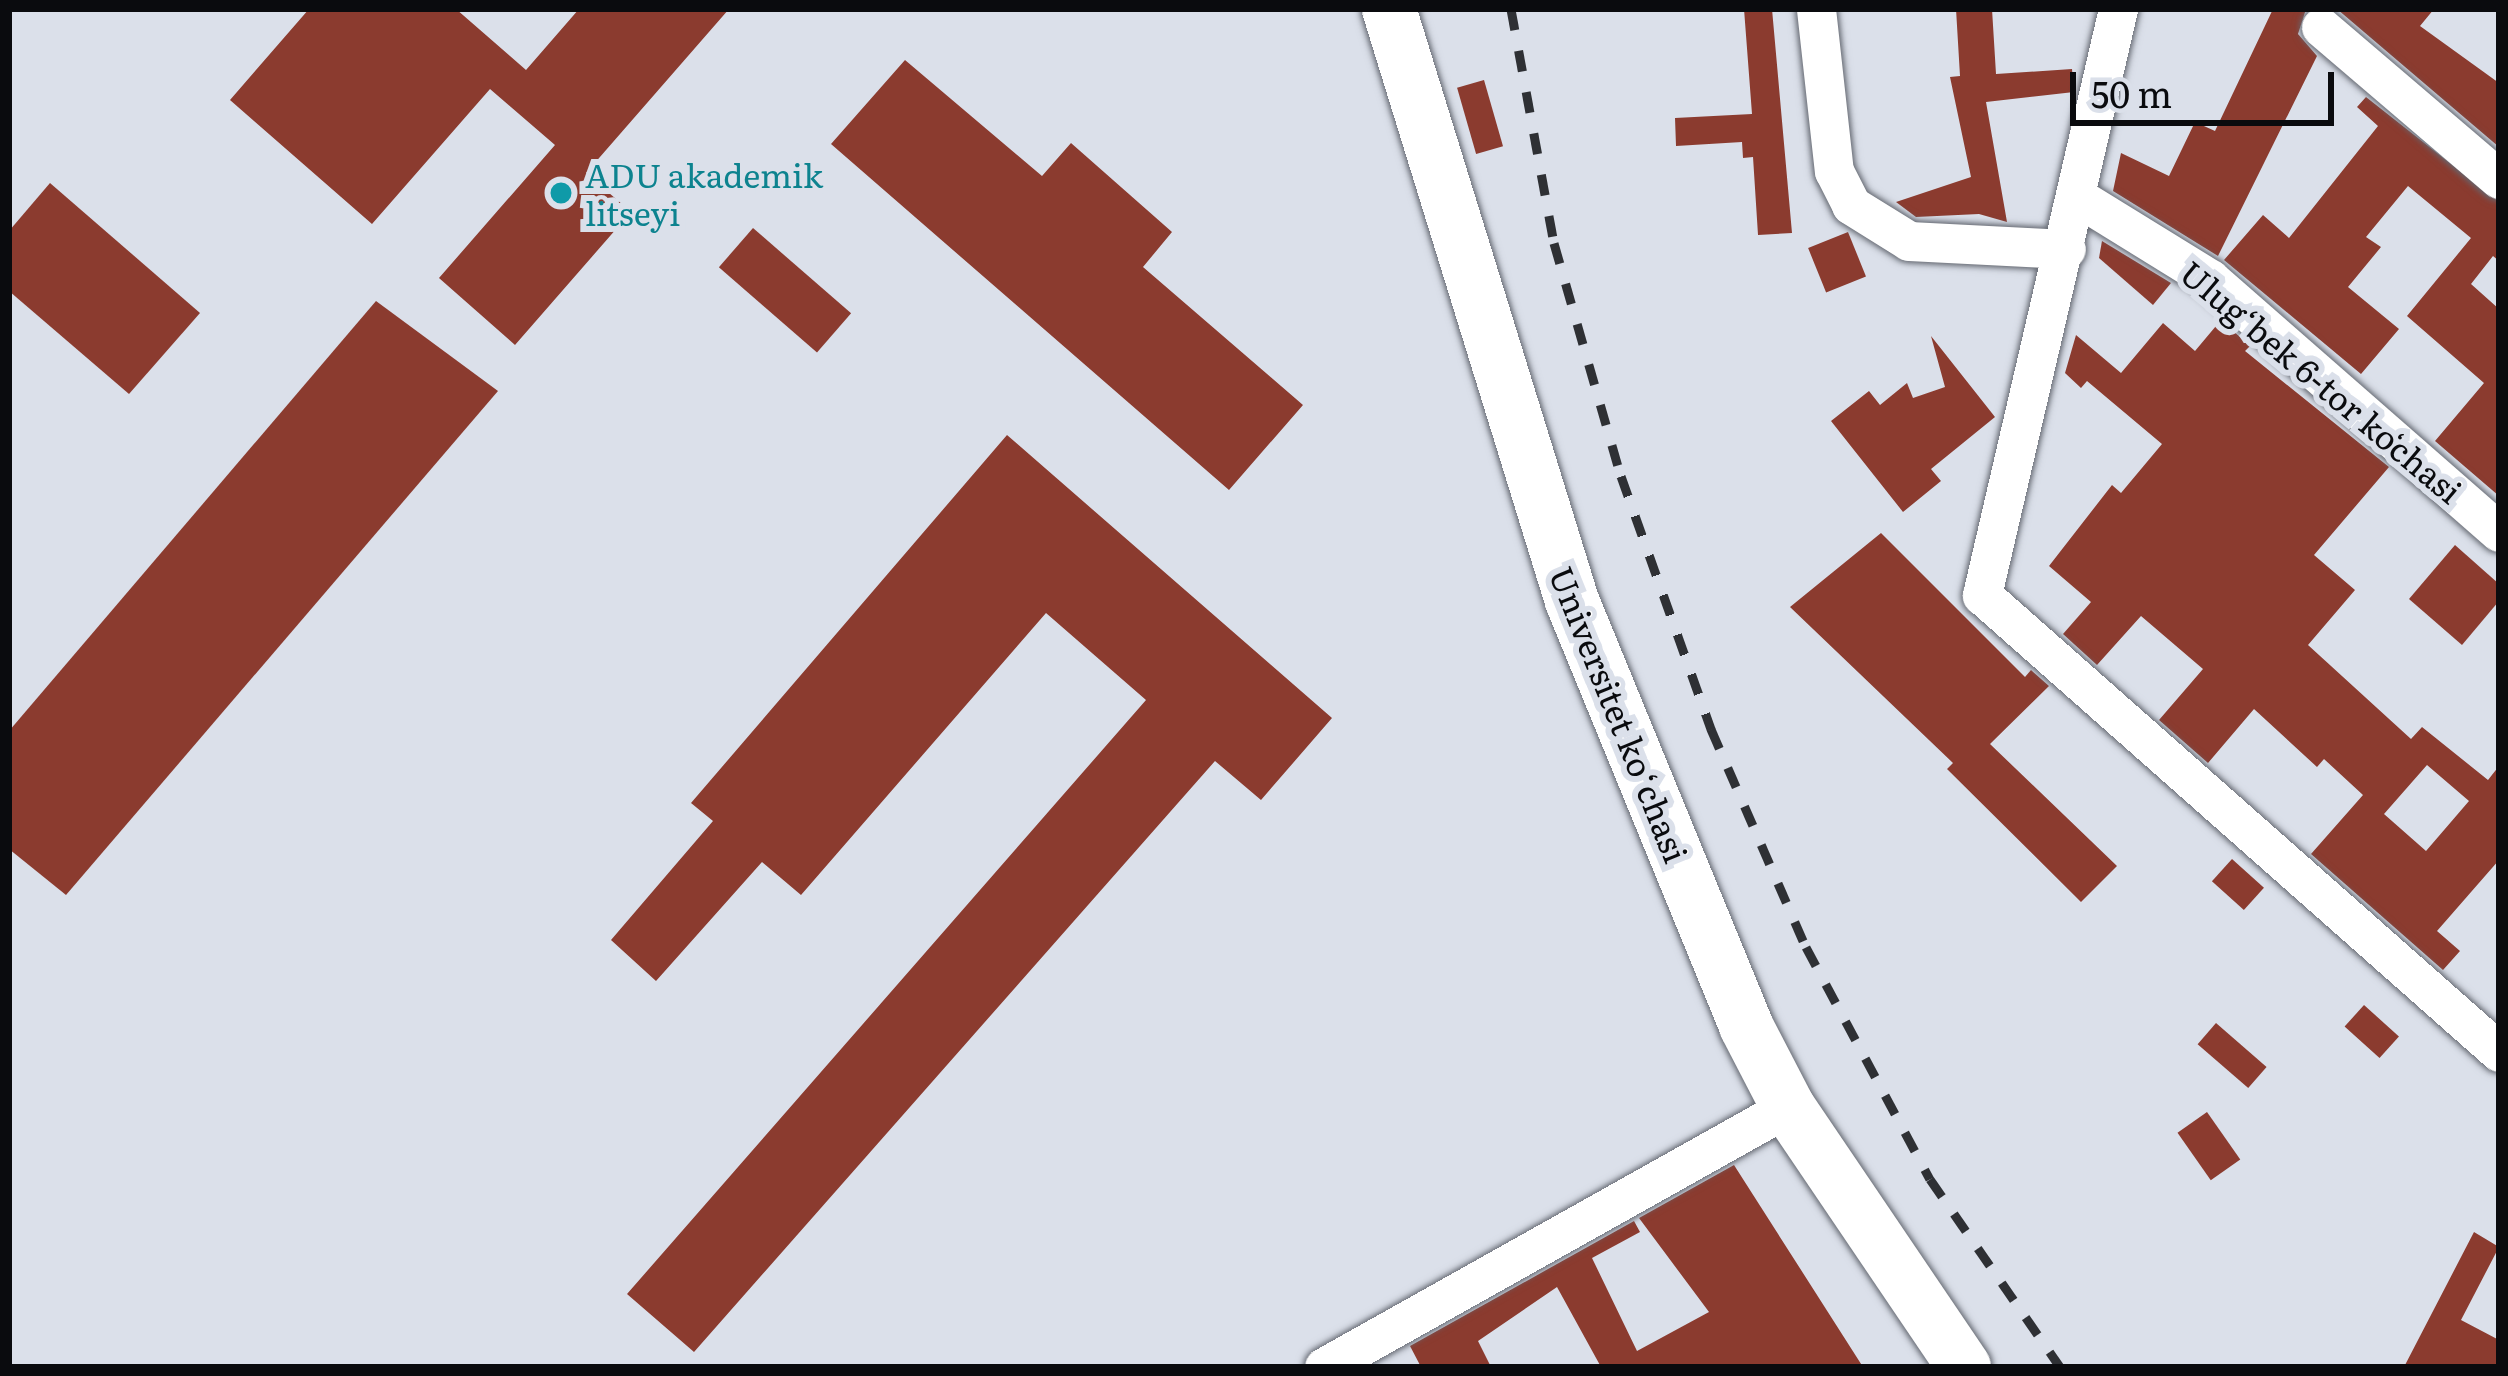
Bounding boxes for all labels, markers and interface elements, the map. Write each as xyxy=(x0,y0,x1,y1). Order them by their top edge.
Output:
scale bar xyxy=(2076,48,2340,122)
text: 50 m xyxy=(2091,66,2172,119)
place label: ADU akademik litseyi xyxy=(585,154,823,232)
marker: ADU akademik litseyi xyxy=(548,180,574,206)
street label: Ulug‘bek 6-tor koʻchasi xyxy=(2173,252,2471,510)
street label: Universitet kо‘chasi xyxy=(1543,560,1697,868)

